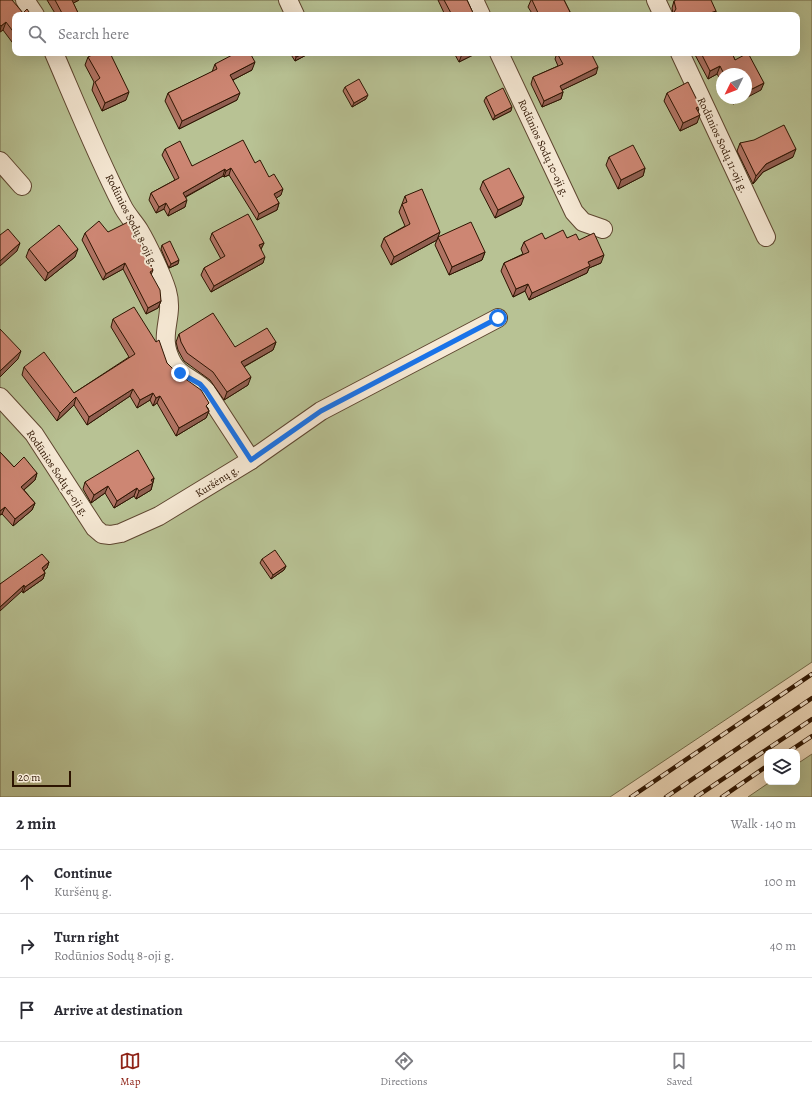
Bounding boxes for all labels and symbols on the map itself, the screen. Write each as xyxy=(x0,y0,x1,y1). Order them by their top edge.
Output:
north arrow xyxy=(716,68,752,104)
street label: Rodūnios Sodų 11-oji g. xyxy=(694,95,751,196)
street label: Rodūnios Sodų 10-oji g. xyxy=(514,97,573,200)
street label: Rodūnios Sodų 8-oji g. xyxy=(102,171,161,269)
route start xyxy=(489,309,507,327)
route end xyxy=(171,364,189,382)
street label: Rodūnios Sodų 6-oji g. xyxy=(23,427,92,520)
street label: Kuršėnų g. xyxy=(192,462,242,501)
scale bar xyxy=(12,769,71,788)

